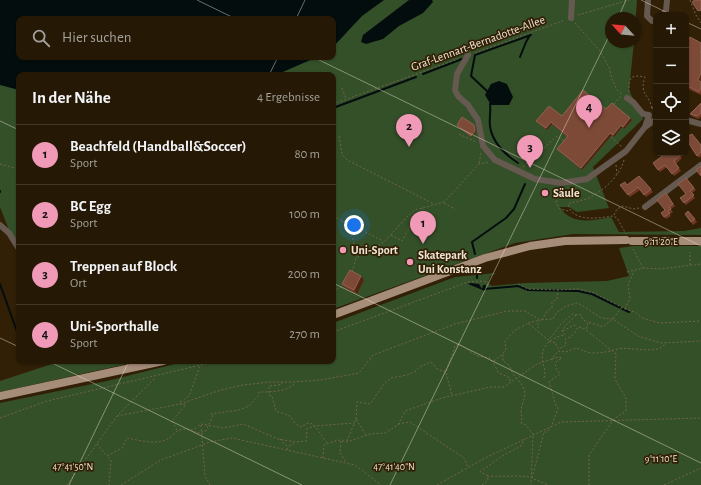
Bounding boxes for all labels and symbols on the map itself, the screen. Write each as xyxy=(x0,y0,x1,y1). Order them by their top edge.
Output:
north arrow xyxy=(605,12,641,48)
street label: Graf-Lennart-Bernadotte-Allee xyxy=(409,13,547,73)
pin: 4 xyxy=(576,95,602,128)
pin: 2 xyxy=(396,114,422,147)
pin: 3 xyxy=(517,135,543,168)
place label: Säule xyxy=(553,187,580,199)
marker: Säule xyxy=(540,188,550,198)
pin: 1 xyxy=(410,211,436,244)
your location xyxy=(344,215,364,235)
text: 9°11'20"E xyxy=(644,237,678,247)
place label: Uni-Sport xyxy=(351,244,398,256)
marker: Uni-Sport xyxy=(338,245,348,255)
place label: Skatepark Uni Konstanz xyxy=(418,249,482,275)
marker: Skatepark Uni Konstanz xyxy=(405,257,415,267)
text: 9°11'10"E xyxy=(645,454,677,464)
text: 47°41'50"N xyxy=(53,462,93,472)
text: 47°41'40"N xyxy=(373,462,415,472)

